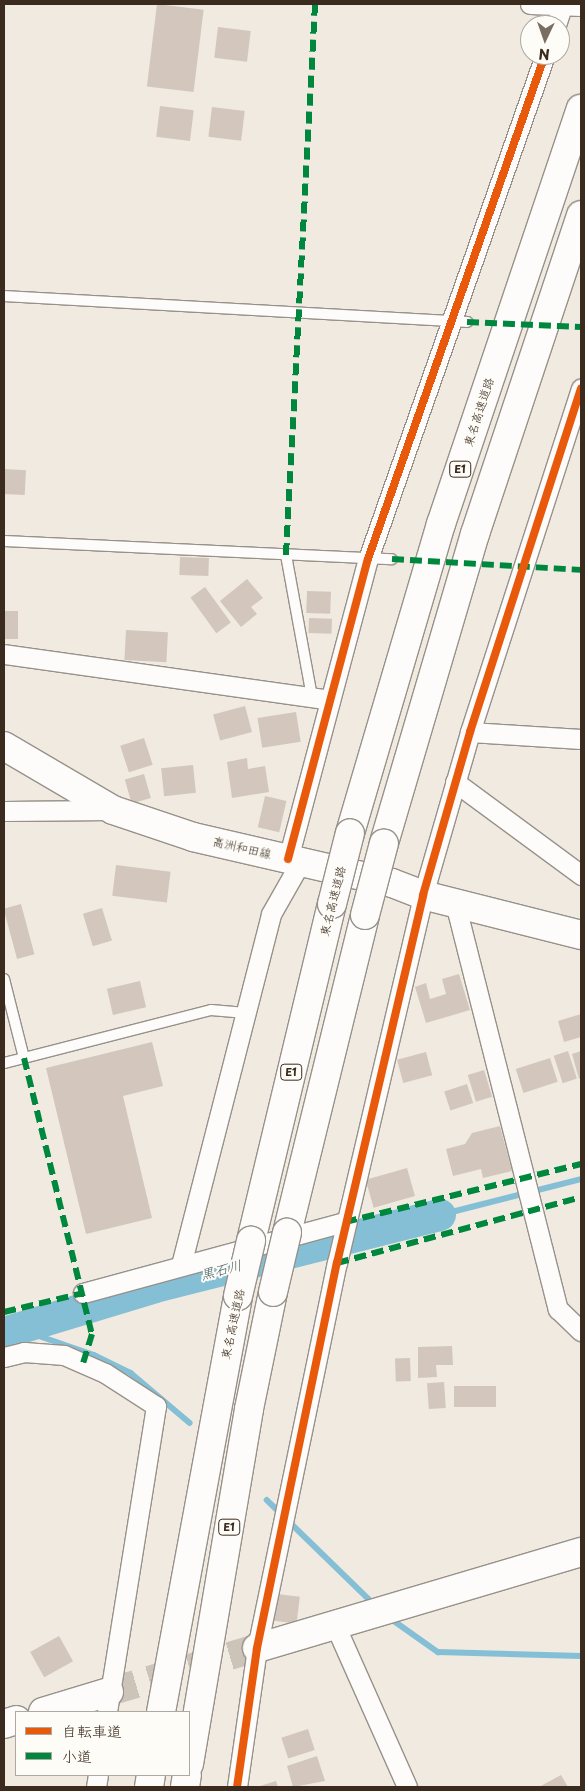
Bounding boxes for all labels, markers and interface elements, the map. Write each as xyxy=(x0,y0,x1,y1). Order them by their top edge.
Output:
north arrow xyxy=(520,15,570,65)
text: N xyxy=(538,44,550,65)
street label: 東名高速道路 xyxy=(461,376,497,448)
road number: E1 xyxy=(449,460,471,478)
street label: 高洲和田線 xyxy=(211,834,273,862)
street label: 東名高速道路 xyxy=(317,864,349,938)
road number: E1 xyxy=(280,1064,302,1080)
water label: 黒石川 xyxy=(199,1257,243,1283)
street label: 東名高速道路 xyxy=(218,1287,248,1361)
road number: E1 xyxy=(218,1518,240,1535)
legend xyxy=(15,1711,190,1776)
text: 自転車道 xyxy=(62,1719,122,1742)
text: 小道 xyxy=(62,1744,92,1767)

